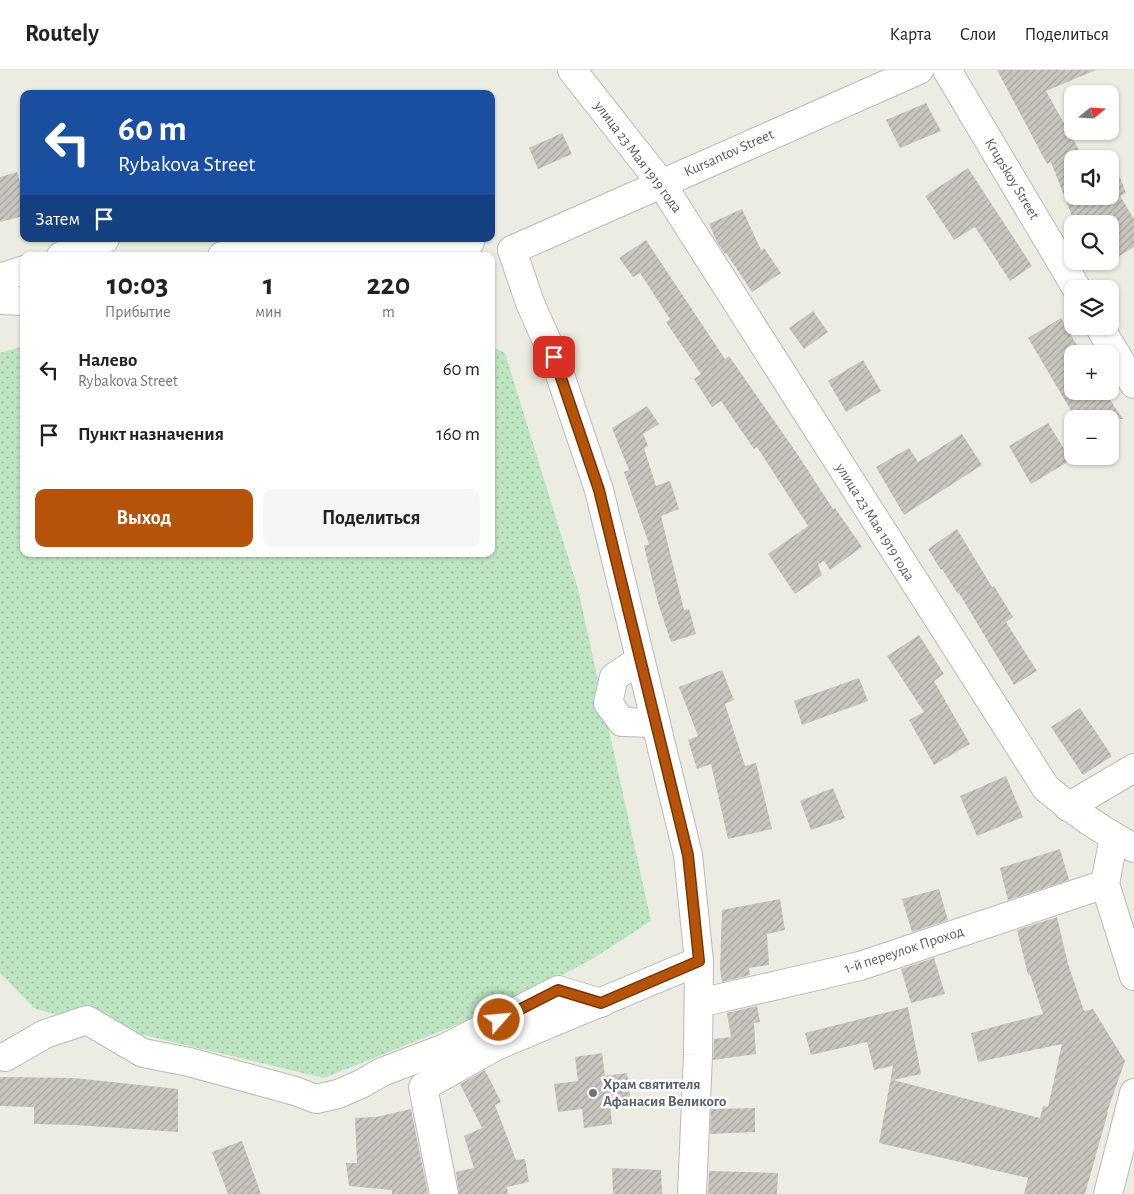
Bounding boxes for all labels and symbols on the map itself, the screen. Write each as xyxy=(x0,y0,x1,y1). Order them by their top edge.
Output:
north arrow xyxy=(1064,85,1119,140)
street label: улица 23 Мая 1919 года xyxy=(591,98,685,216)
street label: Kursantov Street xyxy=(682,126,776,179)
street label: Krupskoy Street xyxy=(982,136,1042,222)
pin xyxy=(533,336,575,378)
street label: улица 23 Мая 1919 года xyxy=(832,460,917,583)
street label: 1-й переулок Проход xyxy=(842,924,966,976)
position arrow xyxy=(472,993,524,1045)
place label: Храм святителя Афанасия Великого xyxy=(603,1077,726,1109)
marker: Храм святителя Афанасия Великого xyxy=(587,1087,599,1099)

